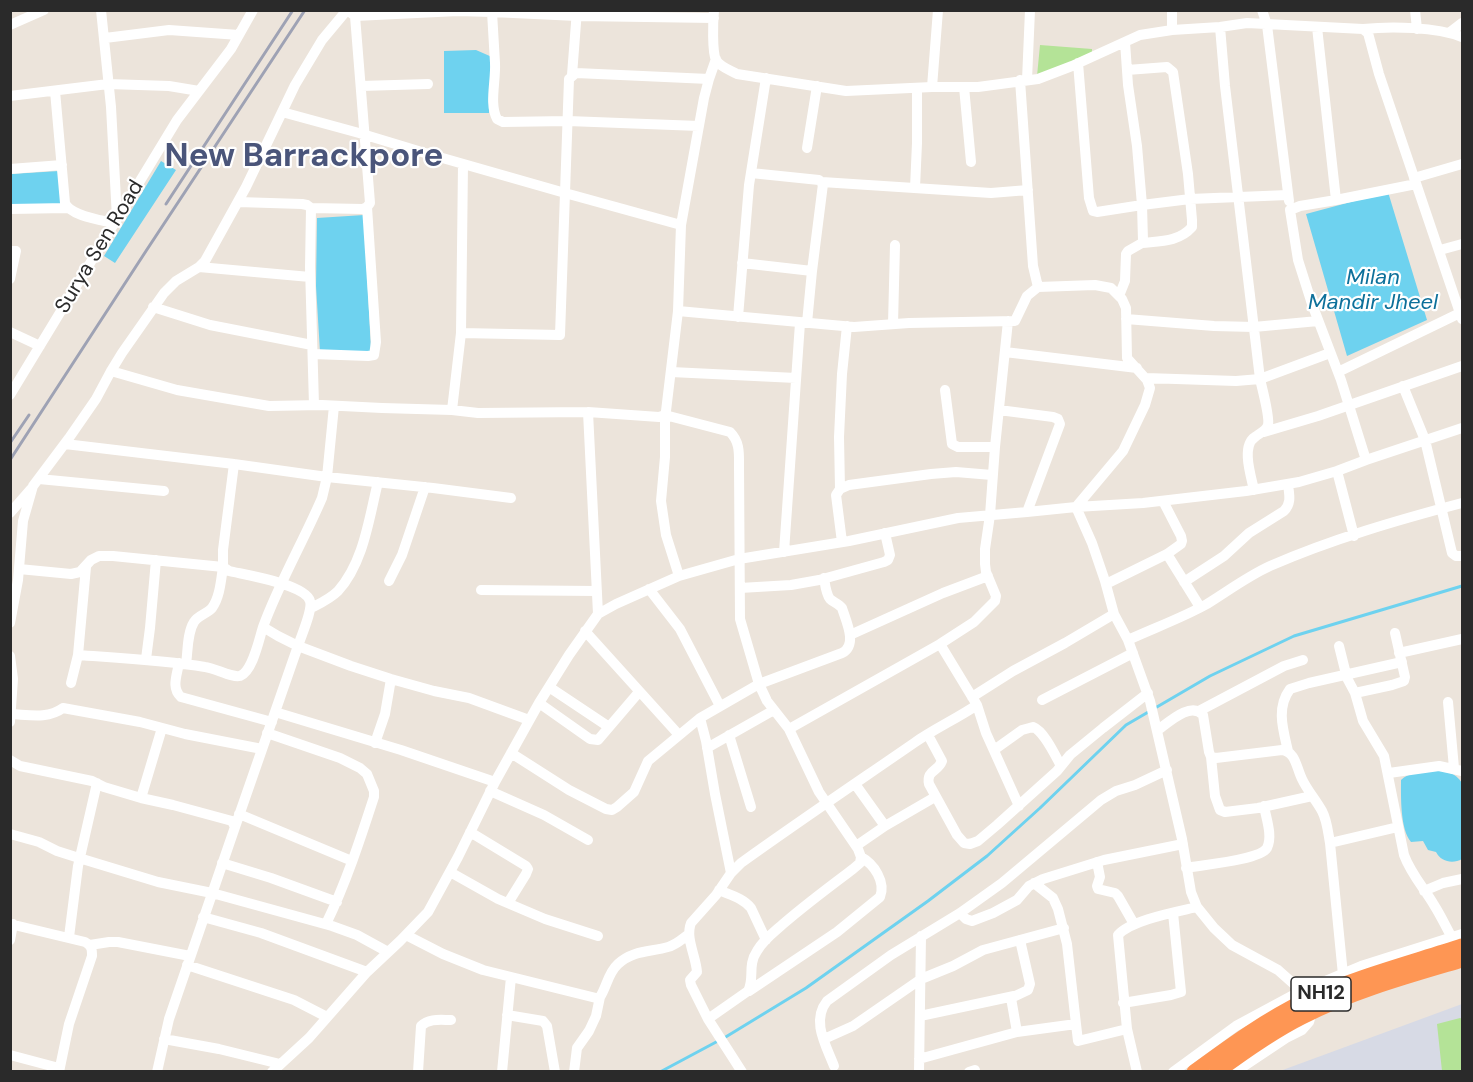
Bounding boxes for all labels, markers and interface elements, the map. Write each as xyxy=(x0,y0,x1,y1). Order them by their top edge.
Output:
district label: New Barrackpore xyxy=(165,137,443,177)
street label: Surya Sen Road xyxy=(50,176,150,318)
water label: Milan Mandir Jheel xyxy=(1308,265,1438,316)
road number: NH12 xyxy=(1291,977,1351,1011)

